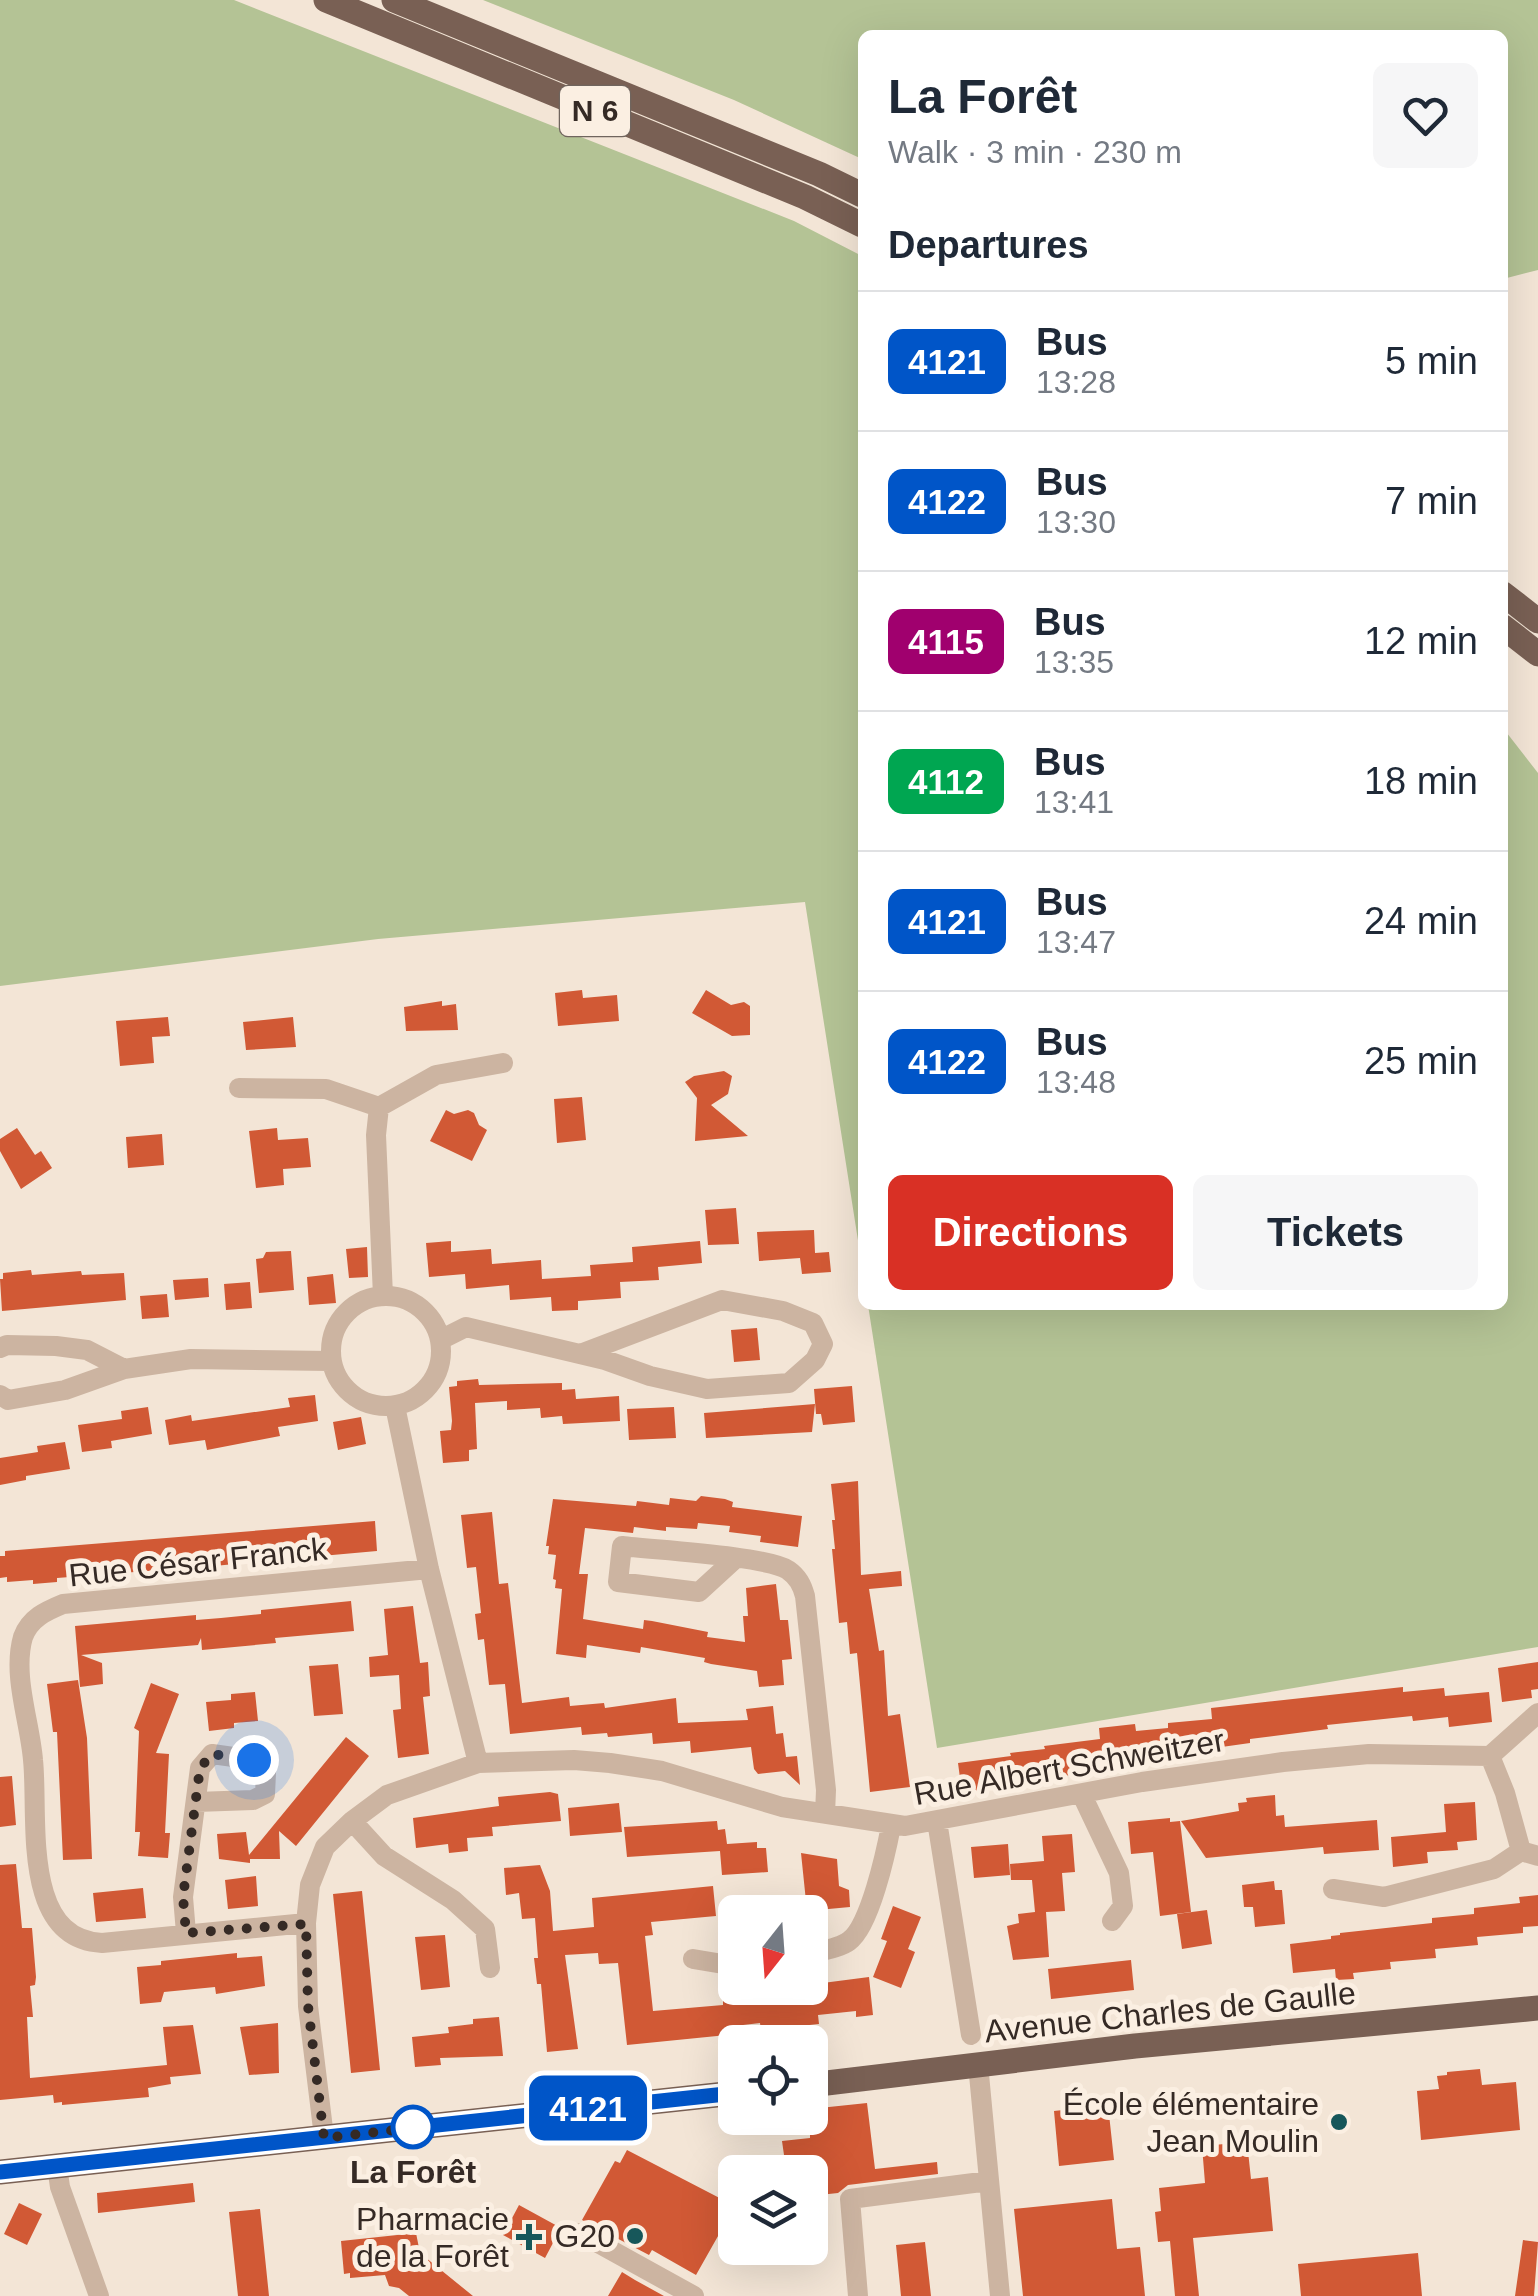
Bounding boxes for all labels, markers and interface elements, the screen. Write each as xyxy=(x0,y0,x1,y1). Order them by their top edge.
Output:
button: heart xyxy=(1373,63,1478,168)
text: La Forêt xyxy=(888,70,1077,123)
road number: N 6 xyxy=(560,86,630,136)
text: Walk · 3 min · 230 m xyxy=(888,134,1182,170)
text: Departures xyxy=(888,224,1089,266)
text: Bus xyxy=(1036,321,1108,363)
text: 5 min xyxy=(1385,340,1478,382)
text: 4121 xyxy=(908,342,986,381)
text: 13:28 xyxy=(1036,364,1116,400)
text: Bus xyxy=(1036,461,1108,503)
text: 7 min xyxy=(1385,480,1478,522)
text: 4122 xyxy=(908,482,986,521)
text: 13:30 xyxy=(1036,504,1116,540)
text: Bus xyxy=(1034,601,1106,643)
text: 12 min xyxy=(1364,620,1478,662)
text: 4115 xyxy=(908,622,984,661)
text: 13:35 xyxy=(1034,644,1114,680)
text: Bus xyxy=(1034,741,1106,783)
text: 18 min xyxy=(1364,760,1478,802)
text: 4112 xyxy=(908,762,984,801)
text: 13:41 xyxy=(1034,784,1114,820)
text: Bus xyxy=(1036,881,1108,923)
text: 24 min xyxy=(1364,900,1478,942)
text: 4121 xyxy=(908,902,986,941)
text: 13:47 xyxy=(1036,924,1116,960)
text: Bus xyxy=(1036,1021,1108,1063)
text: 25 min xyxy=(1364,1040,1478,1082)
text: 4122 xyxy=(908,1042,986,1081)
text: 13:48 xyxy=(1036,1064,1116,1100)
button: Directions xyxy=(888,1175,1173,1290)
button: Tickets xyxy=(1193,1175,1478,1290)
street label: Rue César Franck xyxy=(67,1530,330,1593)
street label: Rue Albert Schweitzer xyxy=(911,1722,1227,1812)
your location xyxy=(229,1735,279,1785)
north arrow xyxy=(718,1895,828,2005)
map controls xyxy=(718,1895,828,2265)
street label: Avenue Charles de Gaulle xyxy=(983,1975,1357,2049)
button: locate xyxy=(718,2025,828,2135)
line badge: 4121 xyxy=(518,2076,658,2140)
place label: École élémentaire Jean Moulin xyxy=(1063,2086,1319,2159)
text: 4121 xyxy=(549,2089,627,2128)
marker: La Forêt xyxy=(392,2106,434,2148)
marker: École élémentaire Jean Moulin xyxy=(1328,2111,1350,2133)
place label: La Forêt xyxy=(350,2154,476,2190)
button: layers xyxy=(718,2155,828,2265)
place label: Pharmacie de la Forêt xyxy=(356,2201,509,2274)
place label: G20 xyxy=(555,2218,615,2254)
marker: G20 xyxy=(624,2225,646,2247)
marker: Pharmacie de la Forêt xyxy=(518,2226,540,2248)

